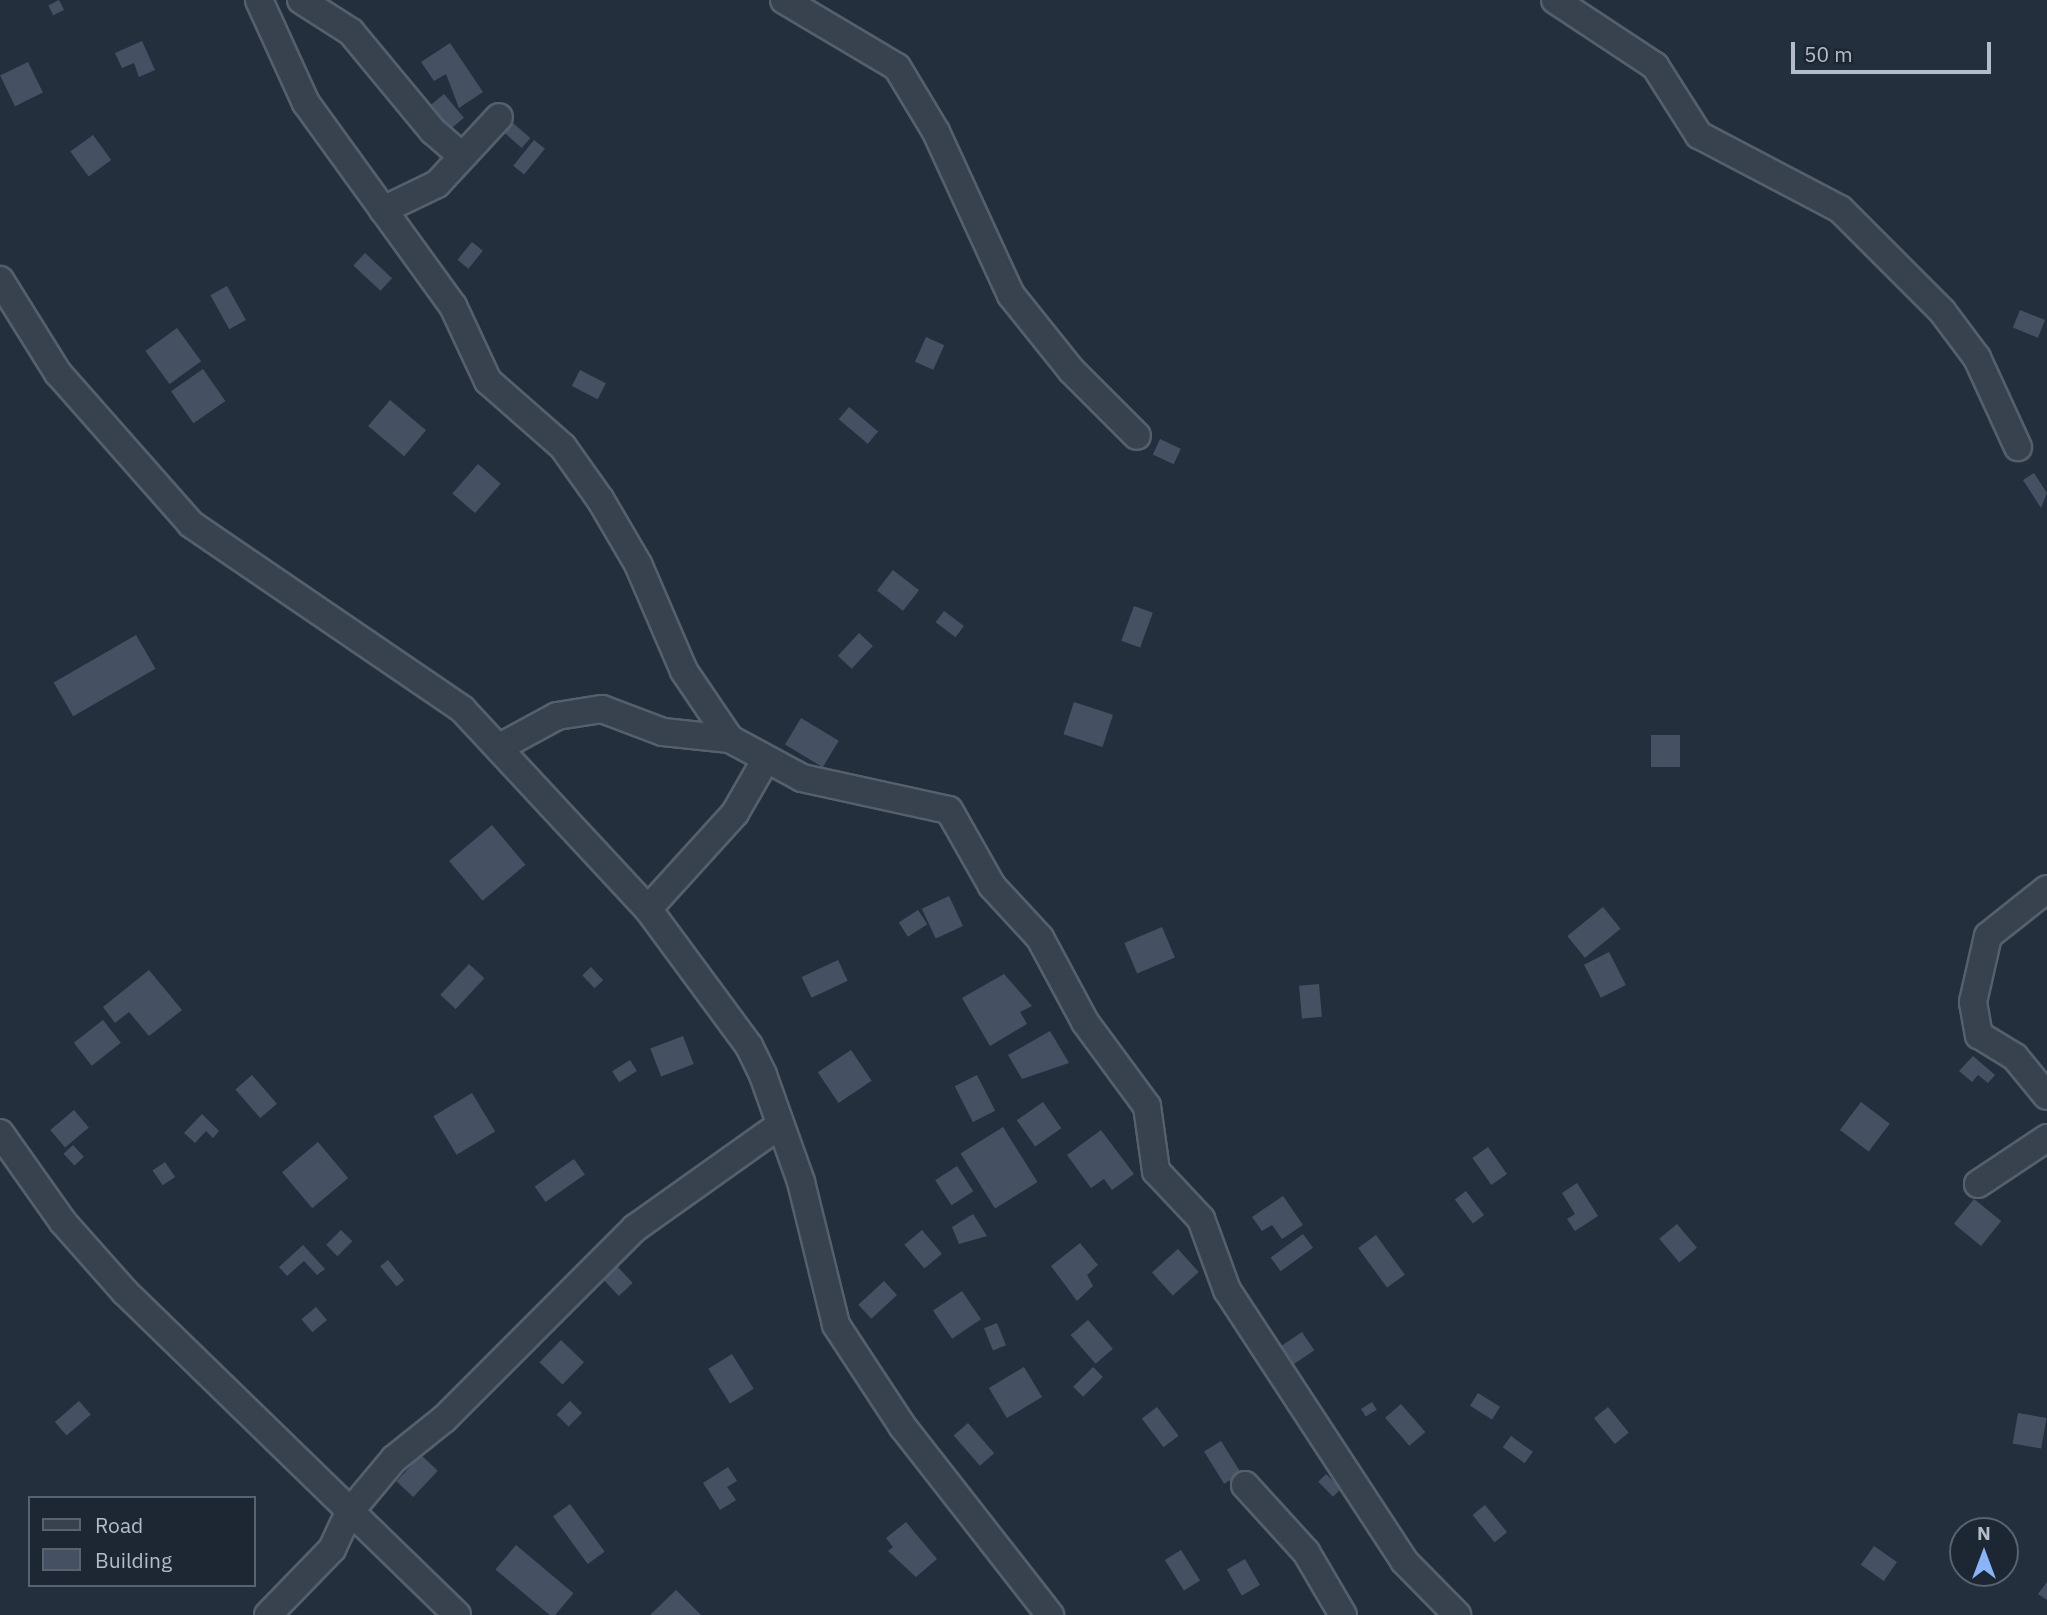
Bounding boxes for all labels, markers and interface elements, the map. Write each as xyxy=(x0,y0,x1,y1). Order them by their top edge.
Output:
scale bar xyxy=(1795,28,1994,72)
text: 50 m xyxy=(1804,40,1853,68)
legend xyxy=(28,1496,256,1587)
text: Road xyxy=(95,1511,143,1539)
north arrow xyxy=(1949,1517,2019,1587)
text: N xyxy=(1977,1521,1991,1545)
text: Building xyxy=(95,1546,172,1574)

